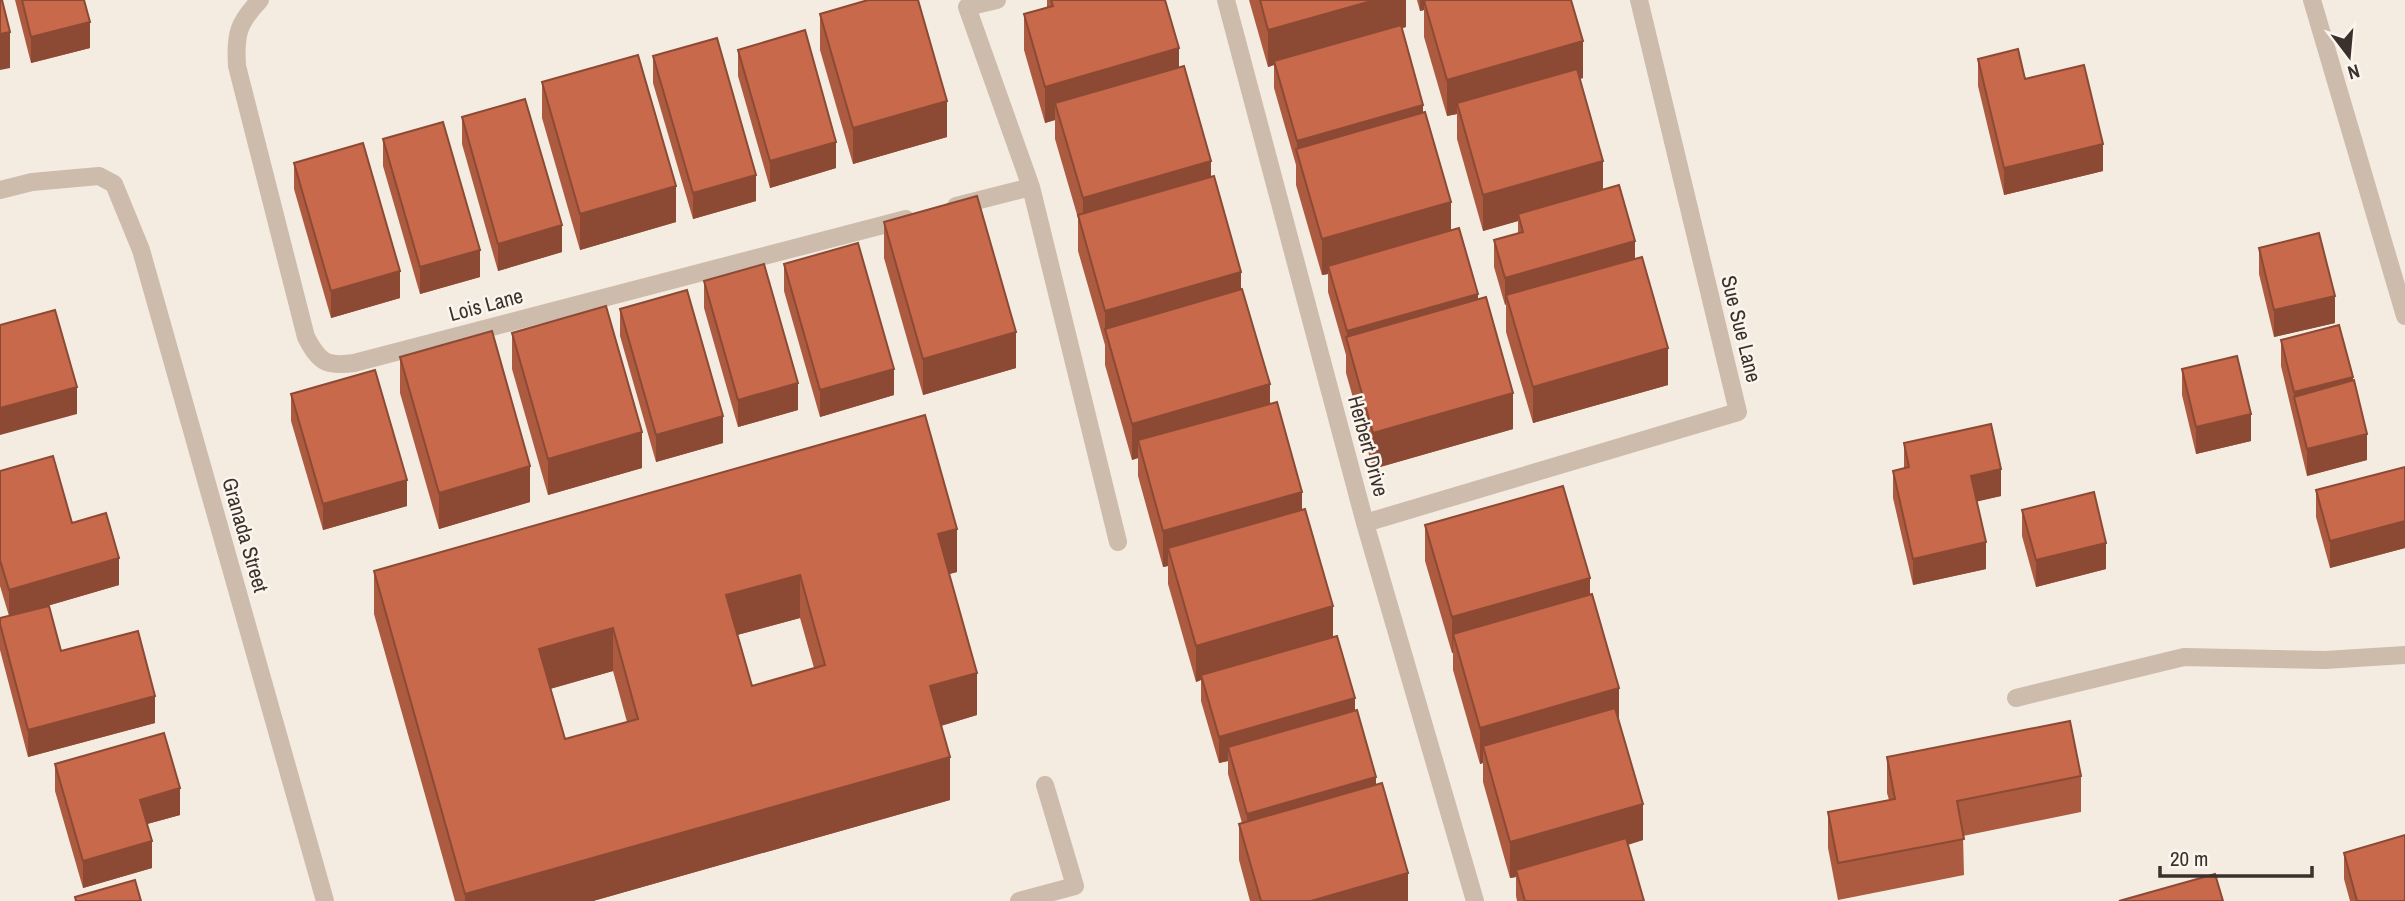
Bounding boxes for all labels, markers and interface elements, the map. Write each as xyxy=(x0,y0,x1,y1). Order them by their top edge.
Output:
north arrow xyxy=(2314,21,2384,91)
text: N xyxy=(2345,58,2363,86)
street label: Sue Sue Lane xyxy=(1714,272,1769,385)
street label: Lois Lane xyxy=(446,281,526,328)
street label: Herbert Drive xyxy=(1341,392,1396,500)
street label: Granada Street xyxy=(215,474,276,596)
scale bar xyxy=(2160,834,2312,878)
text: 20 m xyxy=(2170,844,2208,873)

